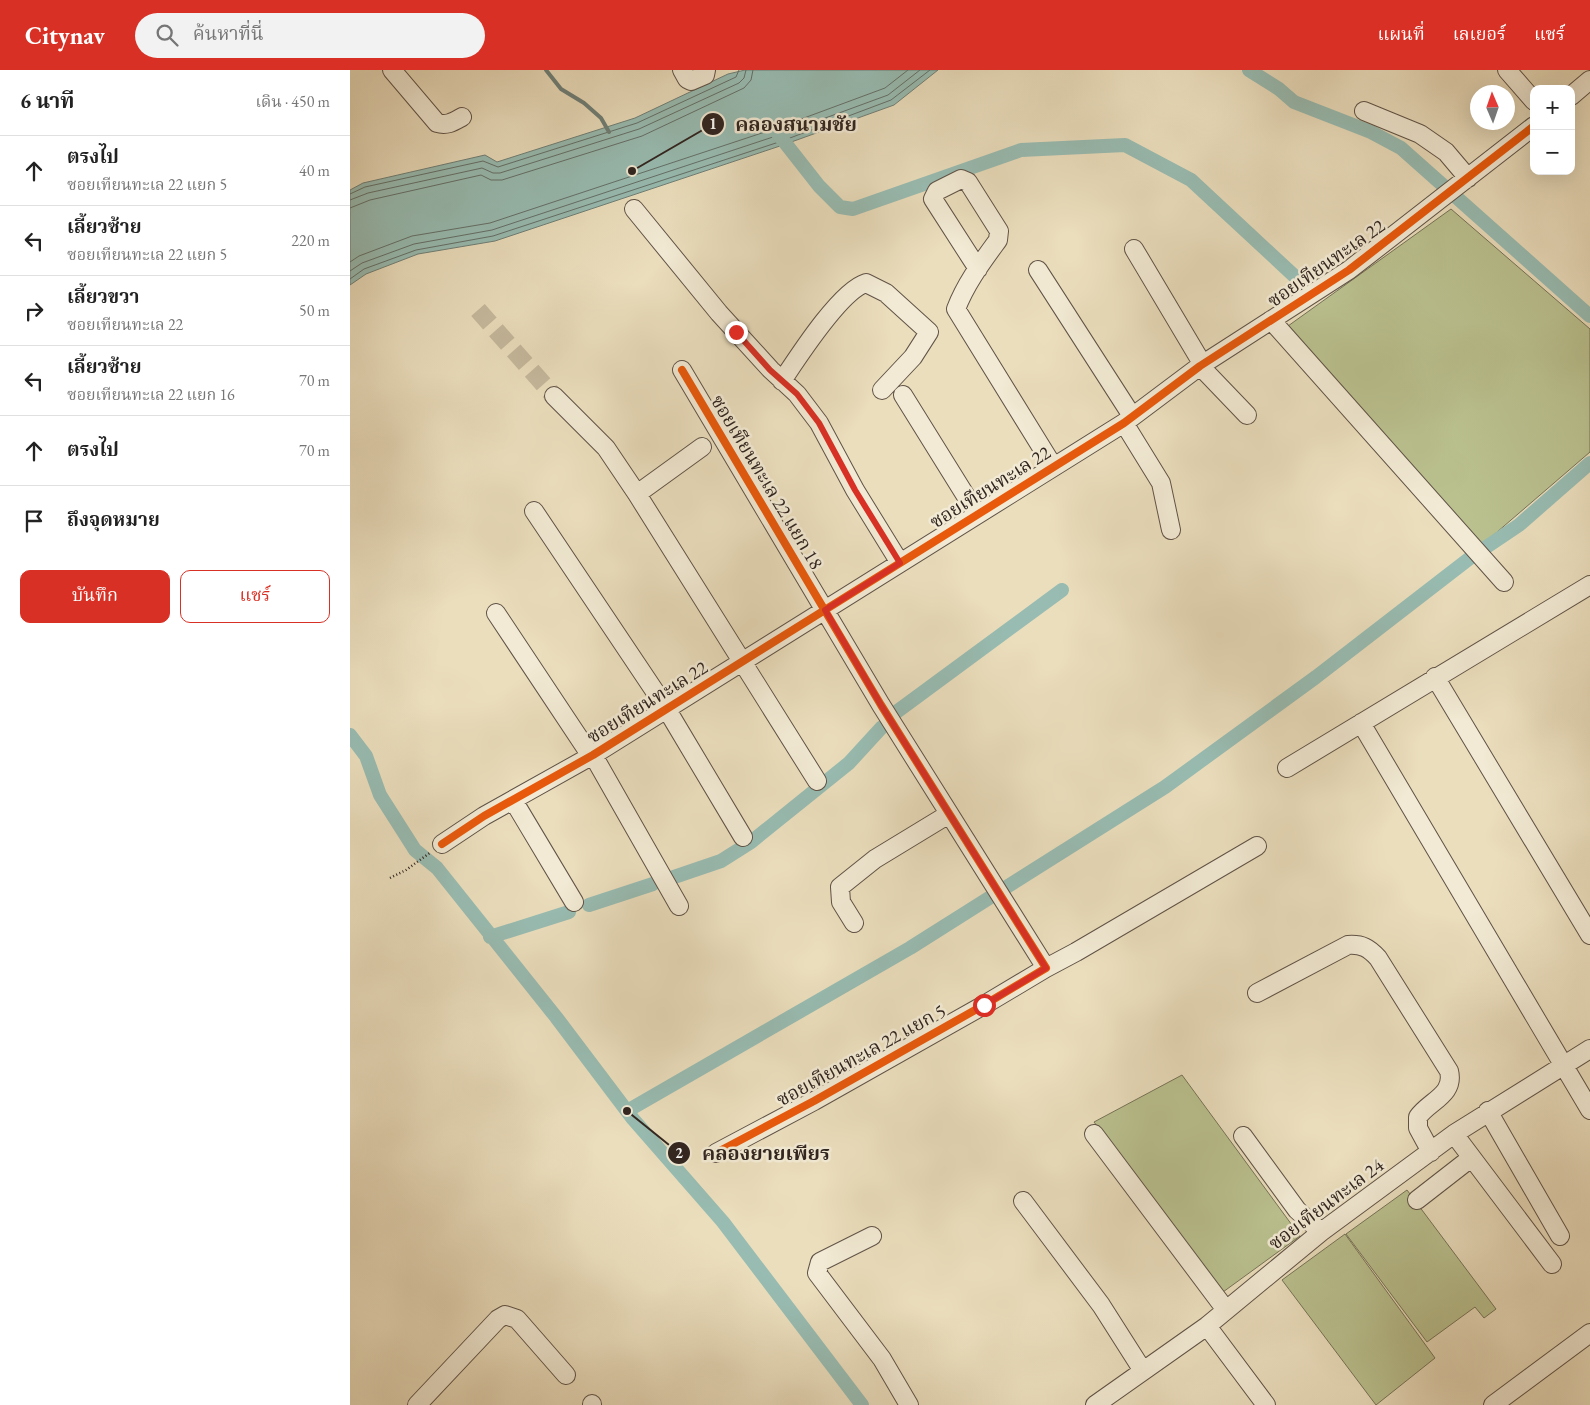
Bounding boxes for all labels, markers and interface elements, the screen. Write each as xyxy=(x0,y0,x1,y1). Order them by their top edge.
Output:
search box xyxy=(135,13,485,58)
text: Citynav xyxy=(25,20,105,51)
icon: search xyxy=(153,21,181,49)
text: ค้นหาที่นี่ xyxy=(193,21,264,46)
text: แผนที่ xyxy=(1377,22,1425,45)
text: เลเยอร์ xyxy=(1453,22,1506,45)
text: แชร์ xyxy=(1534,22,1565,45)
north arrow xyxy=(1470,85,1515,130)
map controls xyxy=(1530,85,1575,175)
button: + xyxy=(1530,85,1575,130)
text: 6 นาที xyxy=(20,87,74,114)
text: เดิน · 450 m xyxy=(255,91,330,112)
callout: คลองสนามชัย xyxy=(700,106,867,141)
text: คลองสนามชัย xyxy=(735,111,857,137)
text: 1 xyxy=(709,114,717,133)
button: − xyxy=(1530,130,1575,175)
text: ตรงไป xyxy=(67,144,119,169)
icon: ahead xyxy=(20,157,48,185)
text: 40 m xyxy=(299,160,330,181)
text: ซอยเทียนทะเล 22 แยก 5 xyxy=(67,174,227,195)
street label: ซอยเทียนทะเล 22 xyxy=(1262,213,1390,313)
text: เลี้ยวซ้าย xyxy=(67,214,141,239)
icon: left xyxy=(20,227,48,255)
text: 220 m xyxy=(291,230,330,251)
text: ซอยเทียนทะเล 22 แยก 5 xyxy=(67,244,227,265)
text: เลี้ยวขวา xyxy=(67,284,139,309)
icon: right xyxy=(20,297,48,325)
text: 50 m xyxy=(299,300,330,321)
text: ซอยเทียนทะเล 22 xyxy=(67,314,183,335)
route end xyxy=(725,321,748,344)
text: เลี้ยวซ้าย xyxy=(67,354,141,379)
icon: left xyxy=(20,367,48,395)
text: 70 m xyxy=(299,370,330,391)
text: ซอยเทียนทะเล 22 แยก 16 xyxy=(67,384,235,405)
street label: ซอยเทียนทะเล 22 แยก 18 xyxy=(705,390,829,574)
icon: ahead xyxy=(20,437,48,465)
text: ตรงไป xyxy=(67,437,119,462)
text: 70 m xyxy=(299,440,330,461)
street label: ซอยเทียนทะเล 22 xyxy=(925,440,1055,534)
icon: arrive xyxy=(20,507,48,535)
text: ถึงจุดหมาย xyxy=(67,507,160,532)
button: บันทึก xyxy=(20,570,170,623)
button: แชร์ xyxy=(180,570,330,623)
street label: ซอยเทียนทะเล 22 xyxy=(582,655,712,749)
route start xyxy=(973,994,996,1017)
street label: ซอยเทียนทะเล 22 แยก 5 xyxy=(772,998,950,1112)
callout: คลองยายเพียร xyxy=(667,1136,840,1171)
text: คลองยายเพียร xyxy=(702,1140,830,1166)
text: 2 xyxy=(675,1143,683,1162)
street label: ซอยเทียนทะเล 24 xyxy=(1263,1152,1389,1256)

